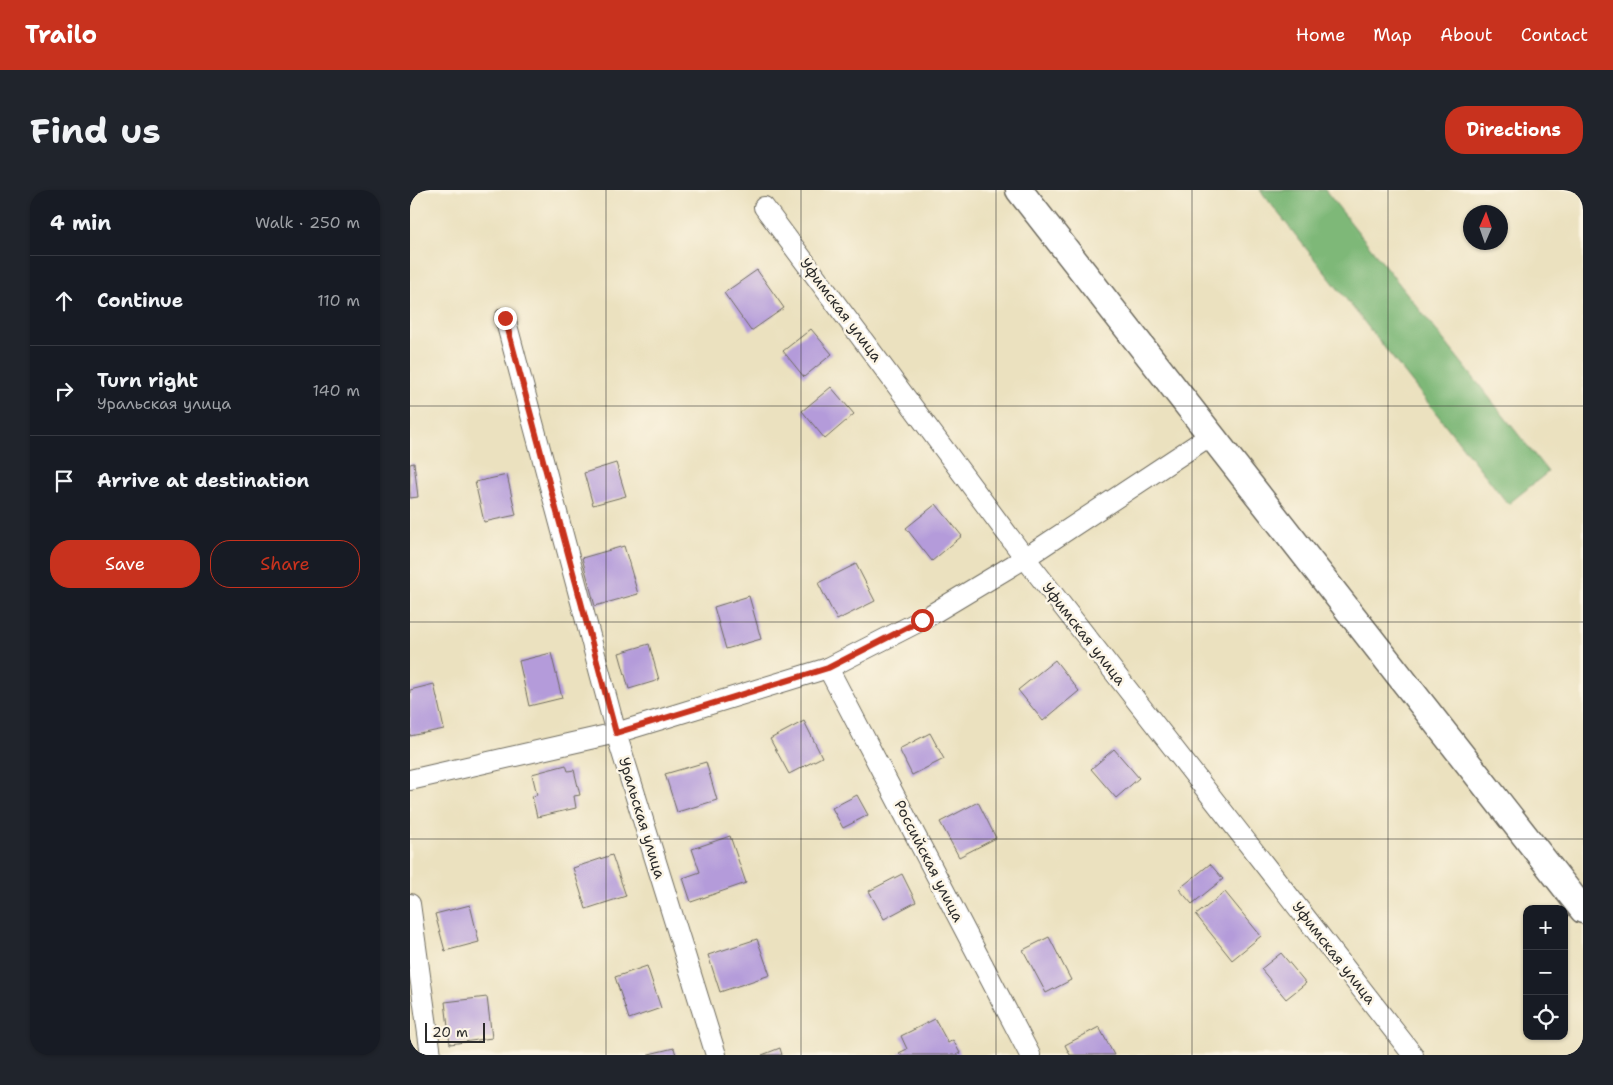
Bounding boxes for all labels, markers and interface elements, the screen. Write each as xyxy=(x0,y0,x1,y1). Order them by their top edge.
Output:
text: Trailo xyxy=(25,19,97,51)
text: Home xyxy=(1296,23,1345,47)
text: Map xyxy=(1373,23,1412,47)
text: About xyxy=(1440,23,1493,47)
text: Contact xyxy=(1521,23,1588,47)
button: Directions xyxy=(1445,106,1583,154)
text: Find us xyxy=(30,107,161,154)
north arrow xyxy=(1463,205,1508,250)
text: 4 min xyxy=(50,209,111,237)
text: Walk · 250 m xyxy=(255,212,360,233)
street label: Уфимская улица xyxy=(795,254,887,367)
icon: ahead xyxy=(50,287,78,315)
text: Continue xyxy=(97,288,183,313)
text: 110 m xyxy=(317,290,360,311)
route end xyxy=(494,307,517,330)
text: Turn right xyxy=(97,368,198,393)
icon: right xyxy=(50,377,78,405)
text: 140 m xyxy=(313,380,360,401)
text: Уральская улица xyxy=(97,393,231,414)
icon: arrive xyxy=(50,467,78,495)
text: Arrive at destination xyxy=(97,468,309,493)
button: Save xyxy=(50,540,200,588)
button: Share xyxy=(210,540,360,588)
street label: Уфимская улица xyxy=(1038,579,1131,690)
route start xyxy=(911,609,934,632)
street label: Уральская улица xyxy=(614,755,670,882)
street label: Российская улица xyxy=(890,797,969,926)
street label: Уфимская улица xyxy=(1288,898,1381,1009)
map controls xyxy=(1523,905,1568,1040)
button: + xyxy=(1523,905,1568,950)
button: − xyxy=(1523,950,1568,995)
button: locate xyxy=(1523,995,1568,1040)
scale bar xyxy=(425,1020,485,1043)
text: 20 m xyxy=(432,1023,468,1041)

